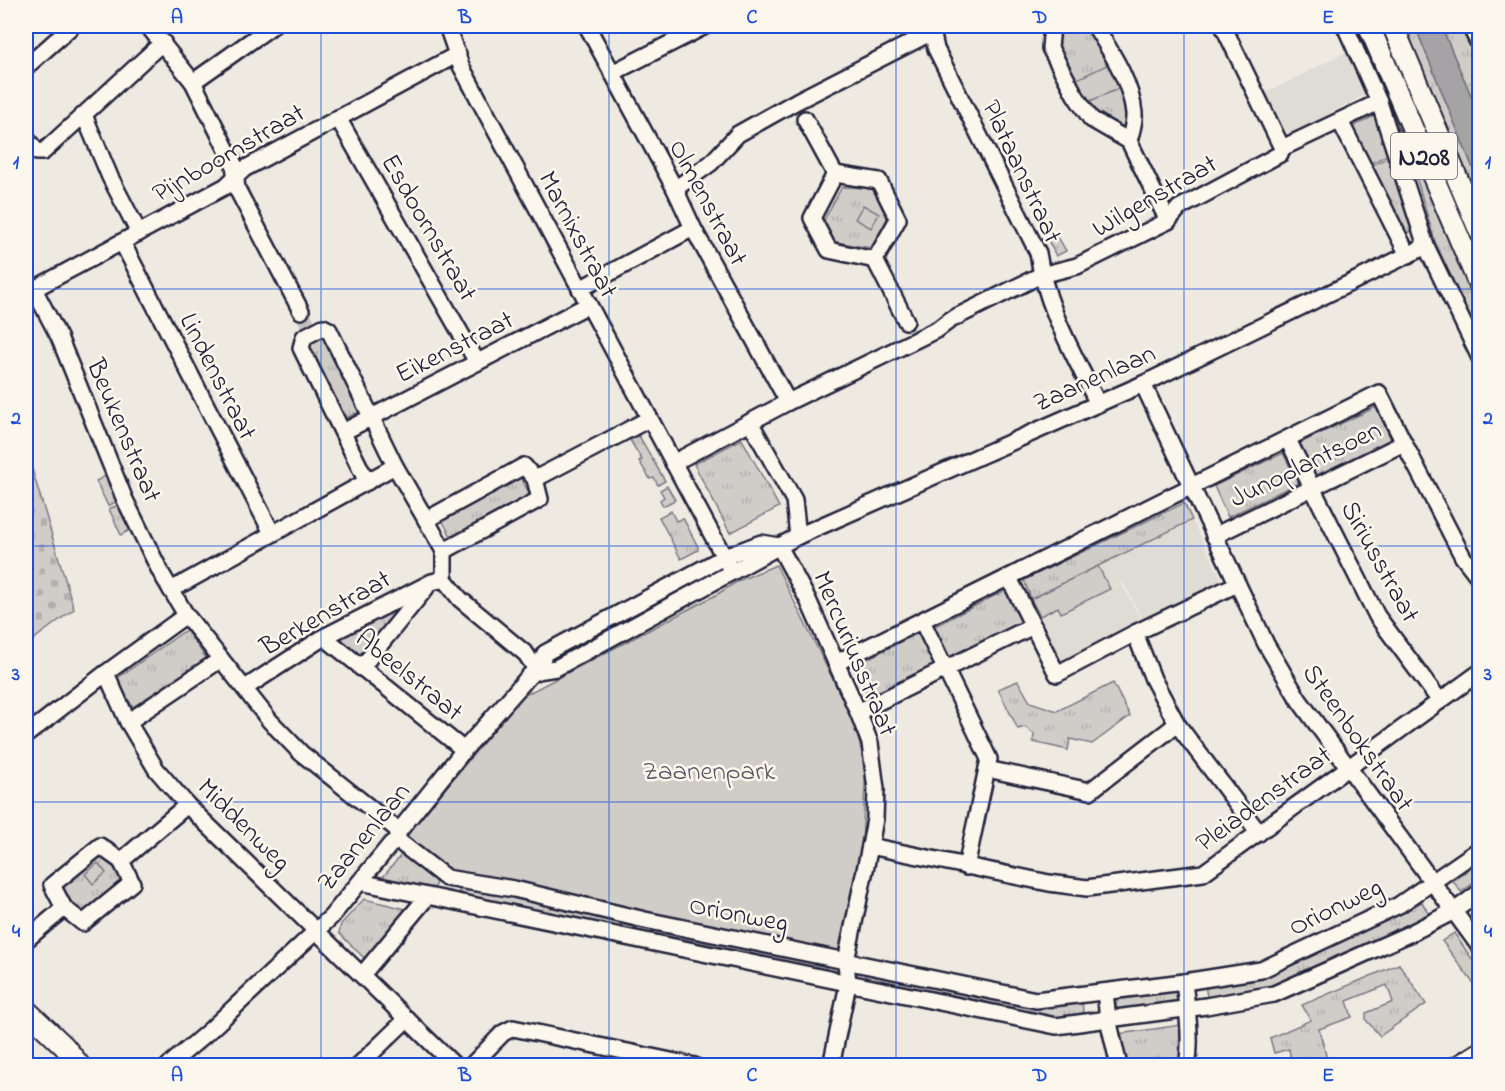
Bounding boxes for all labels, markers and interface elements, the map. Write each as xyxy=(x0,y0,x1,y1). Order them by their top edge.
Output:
text: A xyxy=(171,4,183,33)
text: B xyxy=(457,4,472,33)
text: C xyxy=(747,4,758,33)
text: D xyxy=(1032,4,1047,33)
text: E xyxy=(1322,4,1334,33)
street label: Plataanstraat xyxy=(970,94,1071,250)
street label: Pijnboomstraat xyxy=(146,95,313,214)
street label: Olmenstraat xyxy=(657,133,756,273)
road number: N208 xyxy=(1391,133,1457,179)
street label: Wilgenstraat xyxy=(1085,146,1225,249)
street label: Esdoornstraat xyxy=(370,147,486,309)
text: 1 xyxy=(13,149,20,178)
text: 1 xyxy=(1485,149,1492,178)
street label: Marnixstraat xyxy=(527,165,627,306)
street label: Eikenstraat xyxy=(389,302,521,395)
street label: Lindenstraat xyxy=(168,307,266,448)
street label: Zaanenlaan xyxy=(1028,335,1162,424)
street label: Beukenstraat xyxy=(75,352,170,509)
text: 2 xyxy=(10,405,21,434)
text: 2 xyxy=(1482,405,1493,434)
street label: Junoplantsoen xyxy=(1224,412,1389,519)
street label: Siriusstraat xyxy=(1329,494,1428,630)
street label: Berkenstraat xyxy=(253,561,399,668)
street label: Mercuriusstraat xyxy=(801,565,906,743)
street label: Abeelstraat xyxy=(346,620,471,732)
street label: Steenbokstraat xyxy=(1291,657,1422,820)
text: 3 xyxy=(11,661,20,690)
text: 3 xyxy=(1483,661,1492,690)
street label: Pleiadenstraat xyxy=(1188,737,1341,863)
park label: Zaanenpark xyxy=(643,753,776,792)
street label: Middenweg xyxy=(187,770,299,882)
street label: Zaanenlaan xyxy=(309,775,421,900)
street label: Orionweg xyxy=(1282,869,1390,948)
street label: Orionweg xyxy=(686,887,791,944)
text: 4 xyxy=(12,918,21,947)
text: 4 xyxy=(1484,918,1493,947)
text: A xyxy=(171,1062,183,1091)
text: B xyxy=(457,1062,472,1091)
text: C xyxy=(747,1062,758,1091)
text: D xyxy=(1032,1062,1047,1091)
text: E xyxy=(1322,1062,1334,1091)

